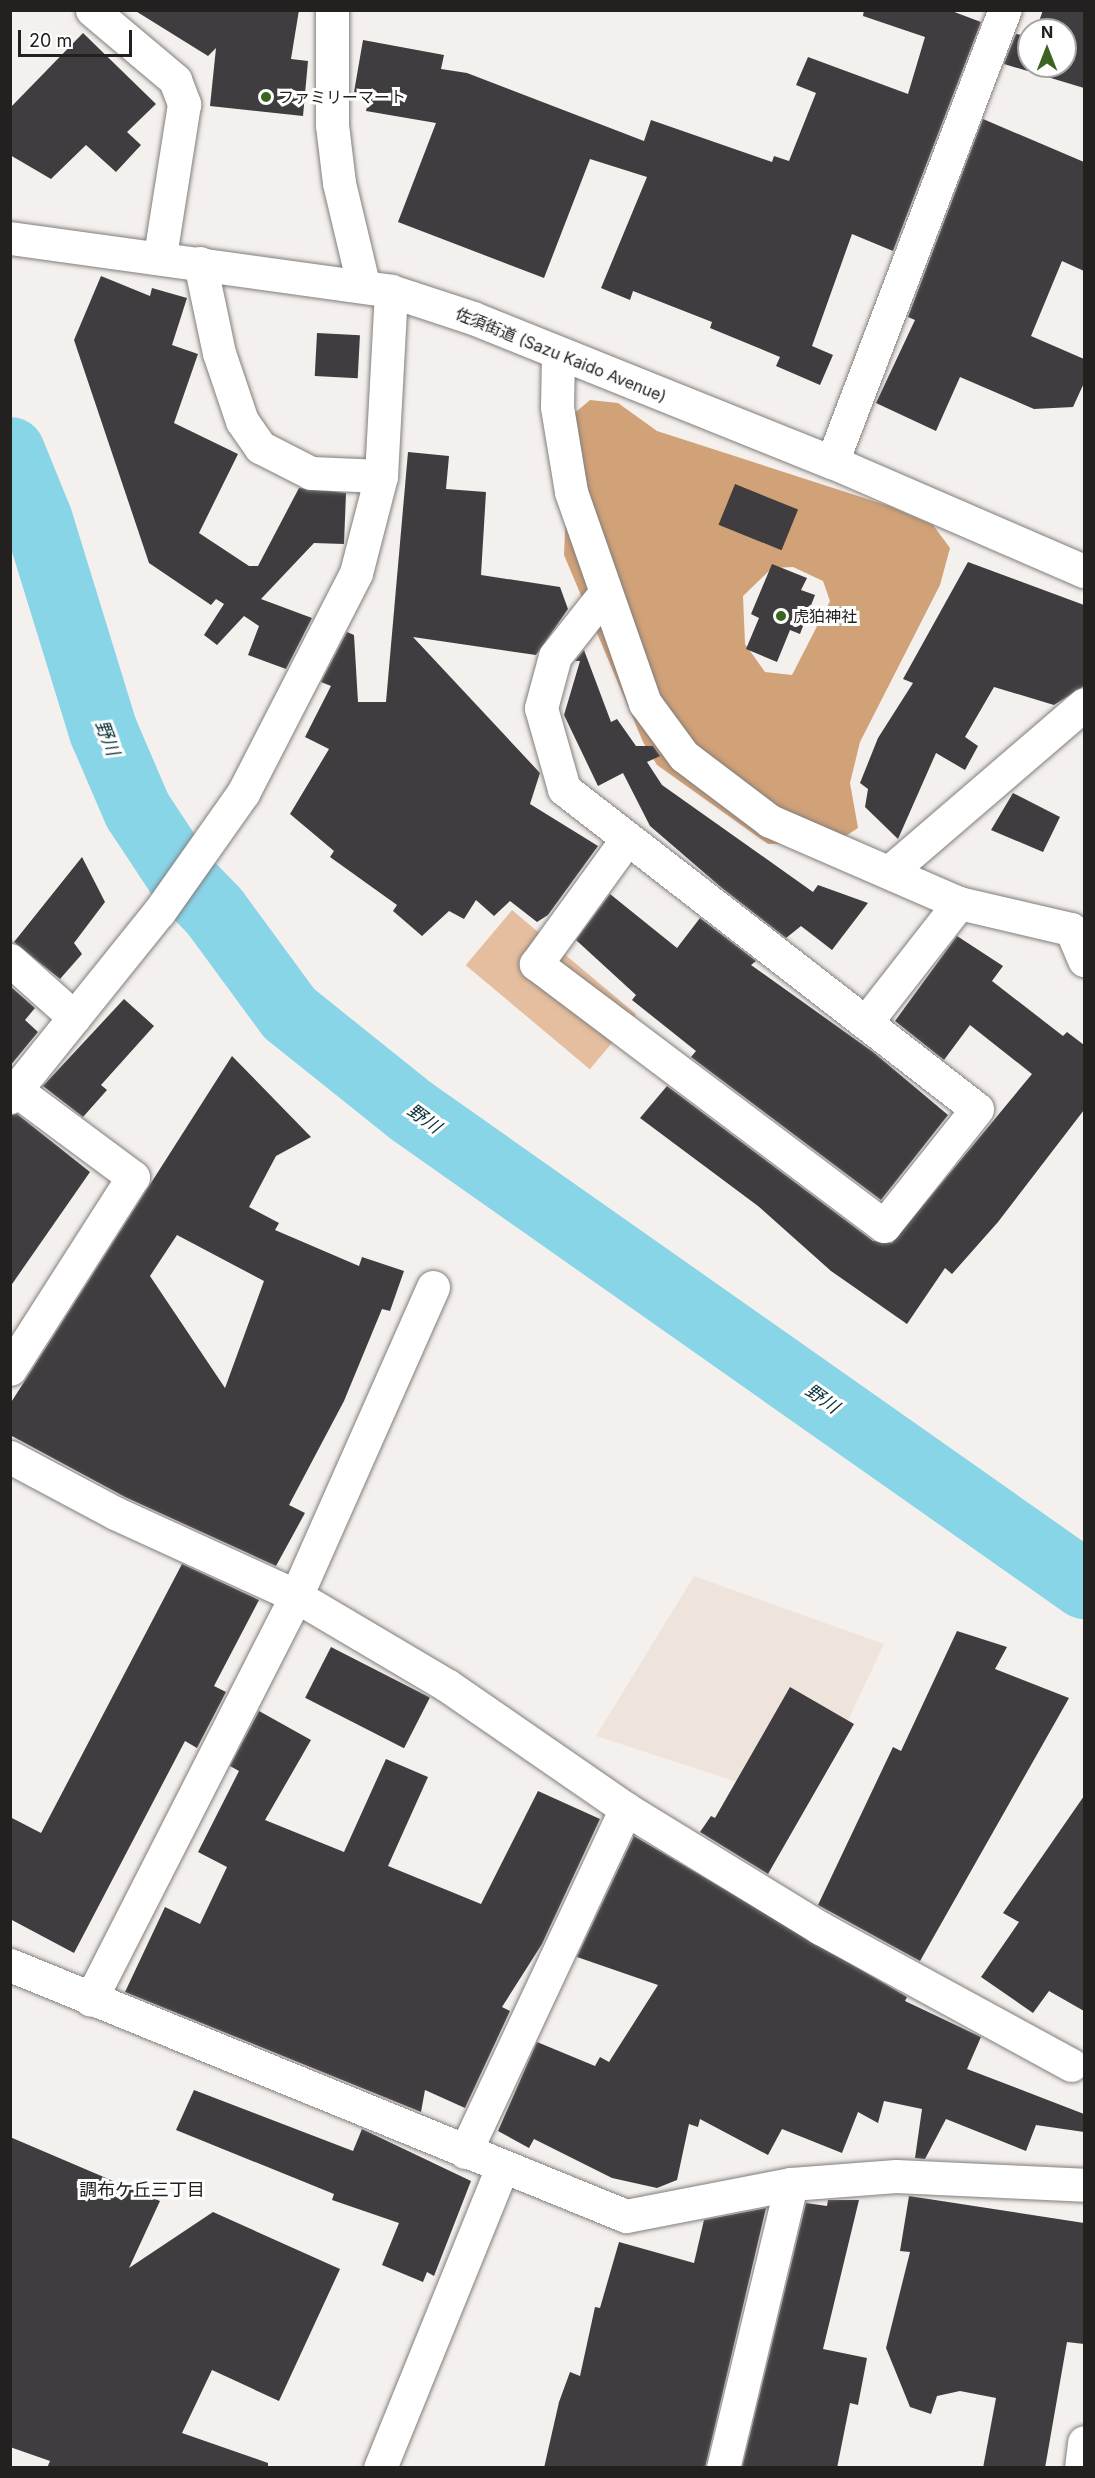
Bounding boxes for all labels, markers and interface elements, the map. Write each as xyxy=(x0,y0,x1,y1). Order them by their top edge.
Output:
scale bar xyxy=(21,18,135,56)
north arrow xyxy=(1017,18,1077,78)
text: N xyxy=(1041,22,1053,42)
text: 20 m xyxy=(29,30,72,51)
place label: ファミリーマート xyxy=(278,87,406,107)
marker: ファミリーマート xyxy=(259,90,273,104)
street label: 佐須街道 (Sazu Kaido Avenue) xyxy=(453,304,669,406)
place label: 虎狛神社 xyxy=(793,606,857,626)
marker: 虎狛神社 xyxy=(774,609,788,623)
water label: 野川 xyxy=(90,717,124,759)
water label: 野川 xyxy=(403,1100,445,1138)
water label: 野川 xyxy=(801,1380,843,1418)
district label: 調布ケ丘三丁目 xyxy=(79,2179,205,2201)

